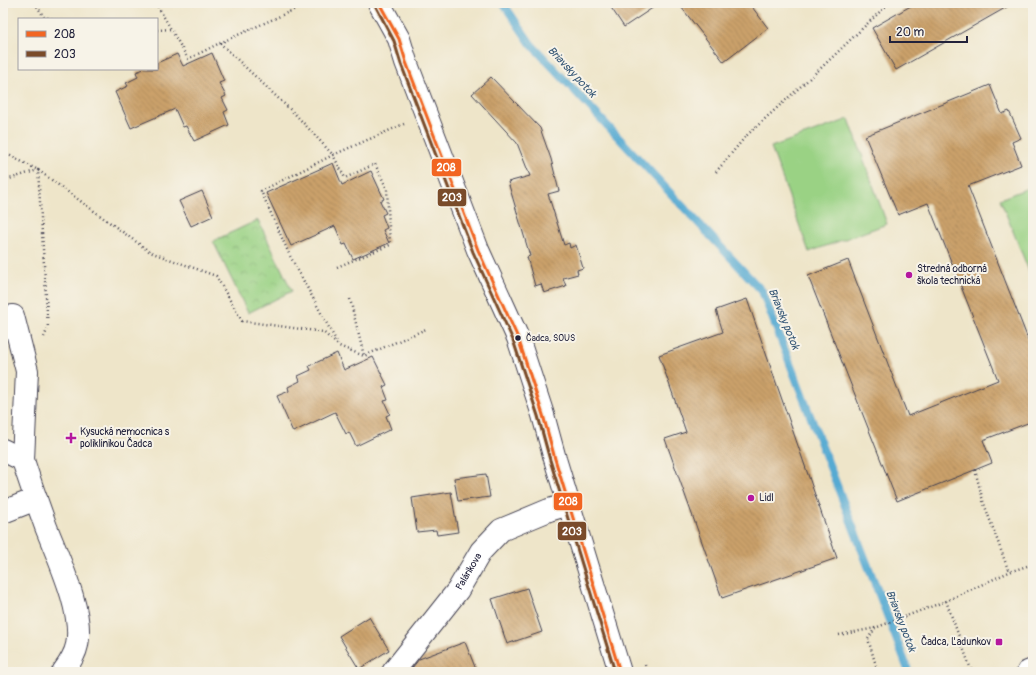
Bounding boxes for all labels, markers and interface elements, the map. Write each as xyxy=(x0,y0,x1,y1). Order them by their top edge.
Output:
legend xyxy=(18,18,158,70)
scale bar xyxy=(890,18,967,44)
text: 20 m xyxy=(896,25,925,40)
text: 208 xyxy=(54,27,75,42)
water label: Briavsky potok xyxy=(545,44,600,101)
text: 203 xyxy=(54,47,76,62)
line badge: 208 xyxy=(431,158,462,177)
text: 208 xyxy=(436,161,456,174)
line badge: 203 xyxy=(437,188,467,207)
text: 203 xyxy=(442,191,462,204)
place label: Stredná odborná škola technická xyxy=(917,263,987,287)
marker: Stredná odborná škola technická xyxy=(904,270,914,280)
water label: Briavsky potok xyxy=(766,287,803,353)
place label: Čadca, SOUS xyxy=(526,332,575,344)
marker: Čadca, SOUS xyxy=(513,333,523,343)
place label: Kysucká nemocnica s poliklinikou Čadca xyxy=(80,426,170,450)
marker: Kysucká nemocnica s poliklinikou Čadca xyxy=(65,432,77,444)
line badge: 208 xyxy=(553,492,583,511)
place label: Lidl xyxy=(759,492,774,504)
marker: Lidl xyxy=(746,493,756,503)
text: 208 xyxy=(558,495,578,508)
line badge: 203 xyxy=(557,521,587,541)
text: 203 xyxy=(562,525,582,538)
street label: Palárikova xyxy=(453,551,485,592)
water label: Briavsky potok xyxy=(883,588,919,655)
place label: Čadca, Ľadunkov xyxy=(921,635,991,648)
marker: Čadca, Ľadunkov xyxy=(994,637,1004,647)

